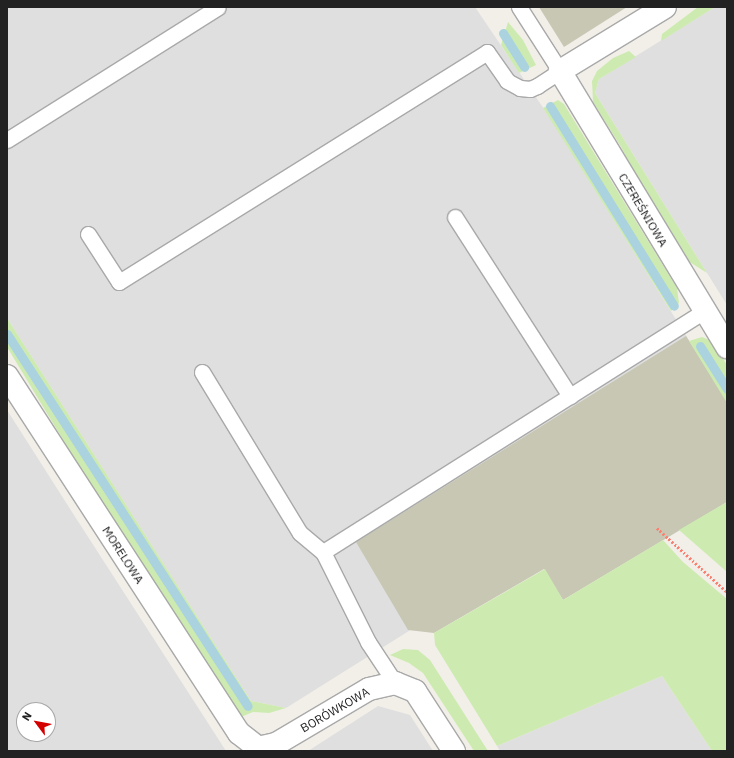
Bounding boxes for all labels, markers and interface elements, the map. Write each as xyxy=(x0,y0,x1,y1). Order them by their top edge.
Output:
street label: CZEREŚNIOWA xyxy=(615,171,671,249)
street label: MORELOWA xyxy=(99,524,147,586)
street label: BORÓWKOWA xyxy=(298,684,372,736)
north arrow xyxy=(16,702,56,742)
text: N xyxy=(19,709,35,723)

